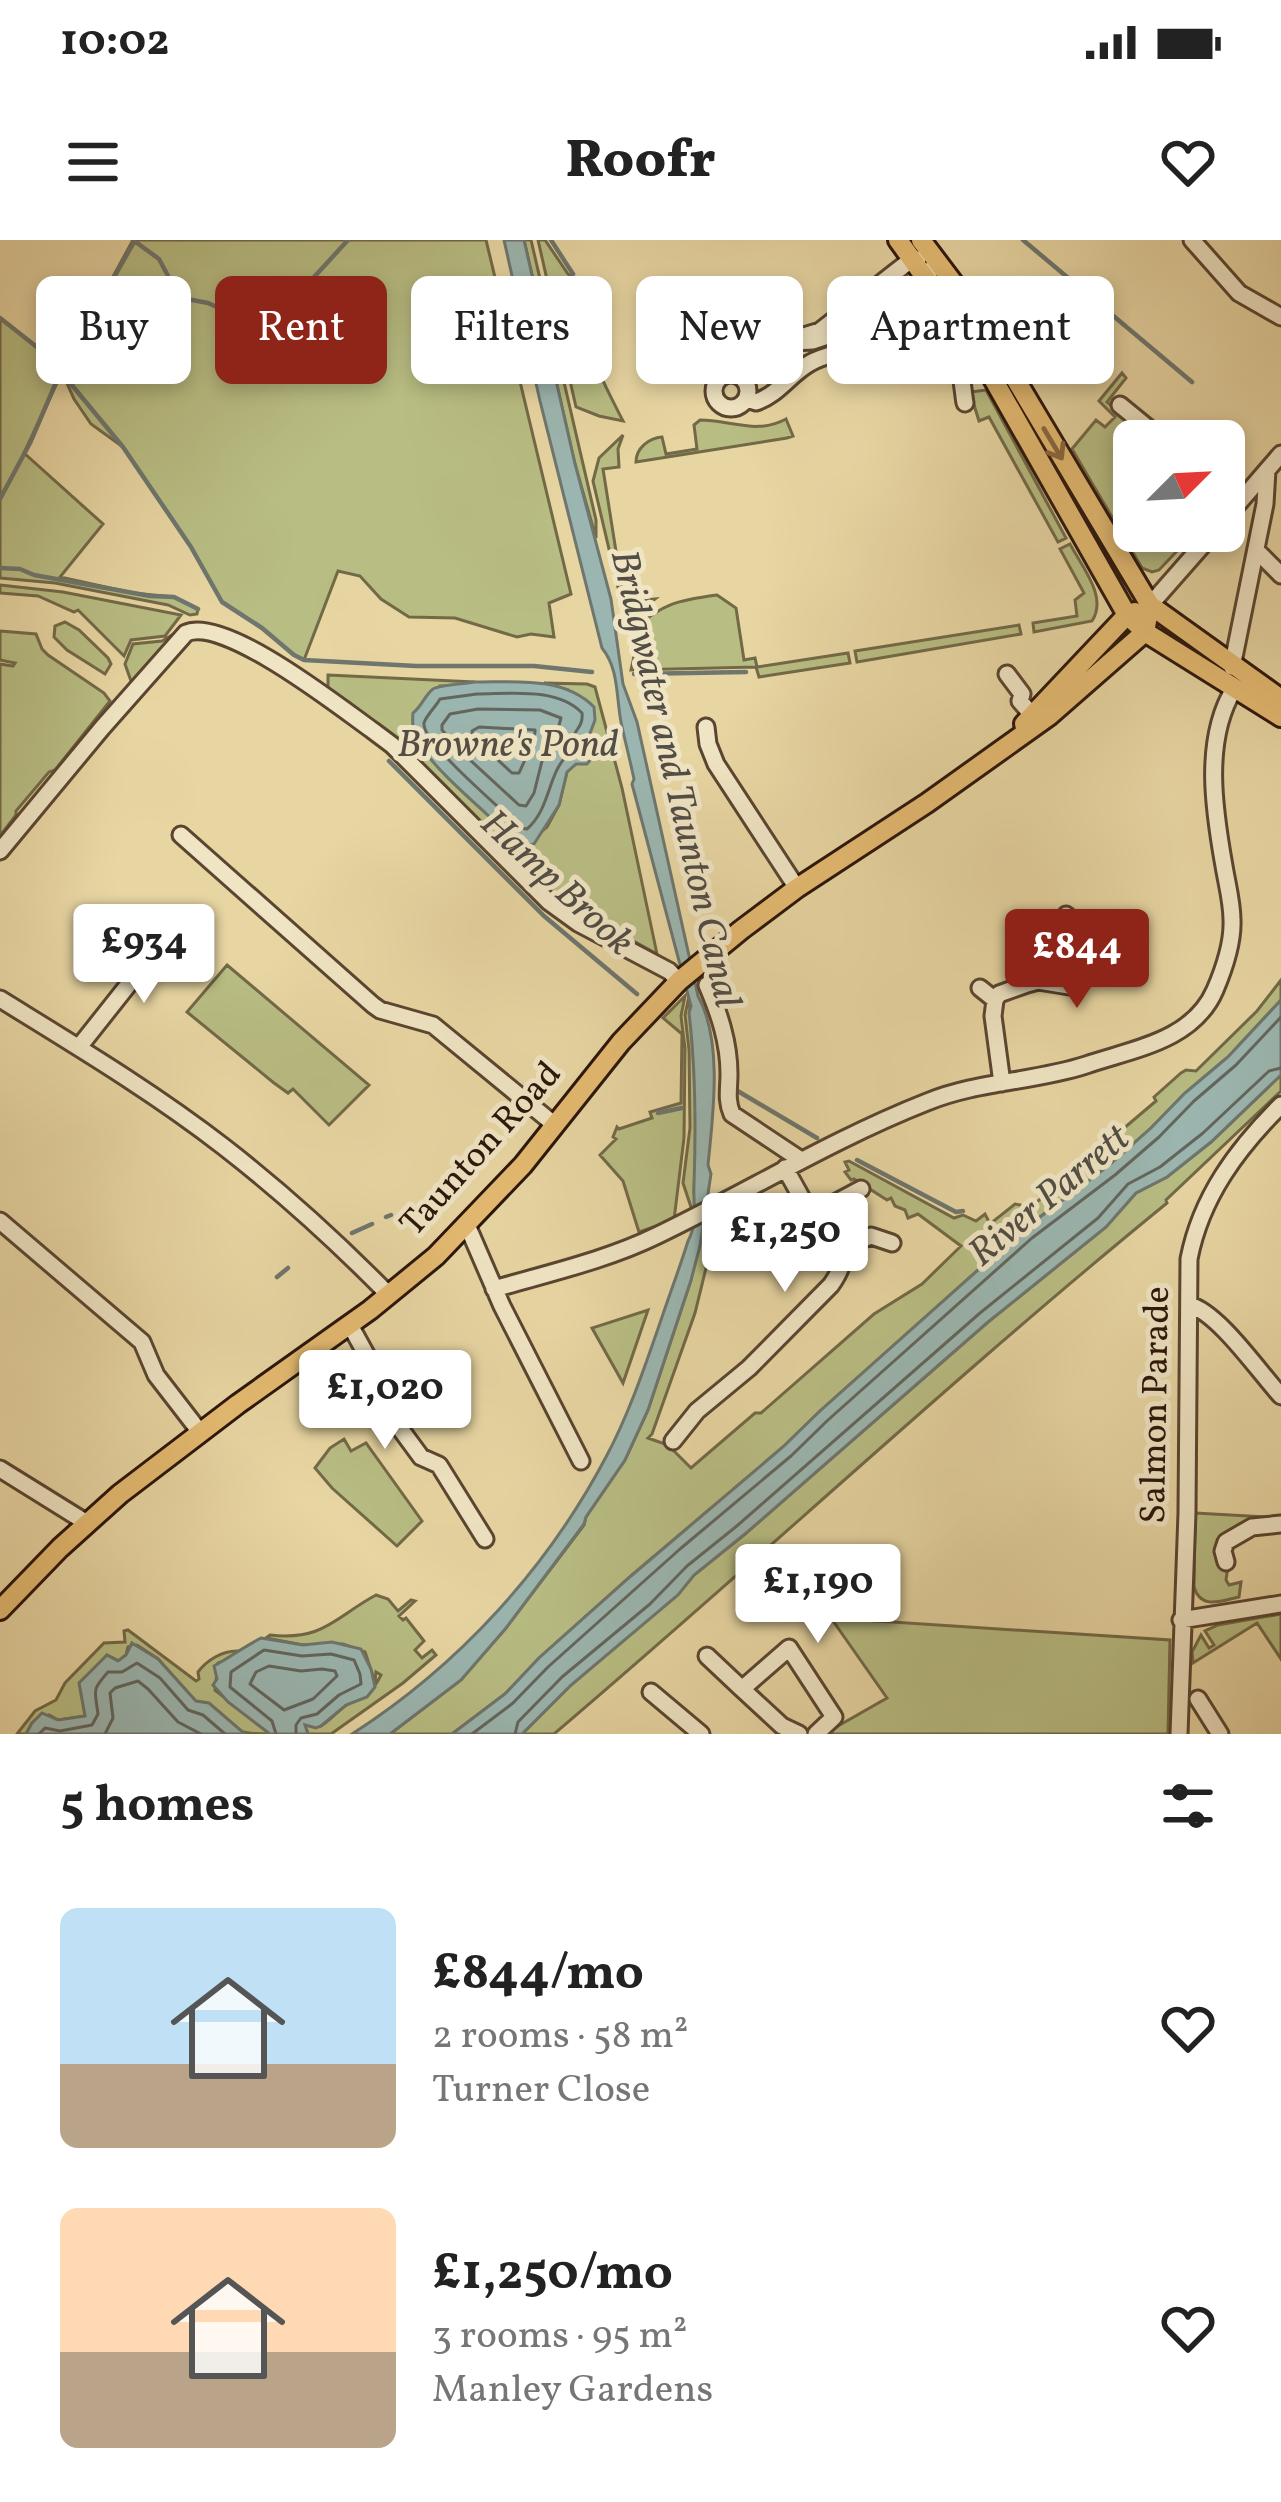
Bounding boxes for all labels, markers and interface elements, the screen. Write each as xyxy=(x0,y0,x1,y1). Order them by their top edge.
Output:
text: 10:02 xyxy=(60,11,170,74)
text: Roofr xyxy=(565,125,716,200)
icon: menu xyxy=(60,129,126,195)
icon: heart xyxy=(1155,129,1221,195)
chip: Buy xyxy=(36,276,191,384)
chip: Rent xyxy=(215,276,387,384)
chip: Filters xyxy=(411,276,612,384)
chip: New xyxy=(636,276,803,384)
chip: Apartment xyxy=(827,276,1114,384)
north arrow xyxy=(1113,420,1245,552)
map controls xyxy=(1113,420,1245,552)
one-way arrow xyxy=(1041,426,1065,460)
water label: Bridgwater and Taunton Canal xyxy=(595,545,753,1014)
water label: Browne's Pond xyxy=(397,719,619,773)
water label: Hamp Brook xyxy=(467,798,645,970)
pin: £934 xyxy=(73,904,215,1006)
pin: £844 xyxy=(1006,909,1148,1011)
text: £934 xyxy=(100,916,188,970)
text: £844 xyxy=(1032,921,1122,975)
street label: Taunton Road xyxy=(390,1052,574,1248)
water label: River Parrett xyxy=(958,1112,1143,1281)
pin: £1,250 xyxy=(687,1193,883,1295)
text: £1,250 xyxy=(729,1205,841,1259)
street label: Salmon Parade xyxy=(1130,1286,1184,1524)
pin: £1,020 xyxy=(287,1350,483,1452)
text: £1,020 xyxy=(326,1362,444,1416)
pin: £1,190 xyxy=(720,1544,916,1646)
text: £1,190 xyxy=(762,1556,874,1610)
text: 5 homes xyxy=(60,1771,254,1842)
icon: filters xyxy=(1155,1773,1221,1839)
text: £844/mo xyxy=(432,1939,644,2010)
icon: home xyxy=(156,1956,300,2100)
icon: heart xyxy=(1155,1995,1221,2061)
text: 2 rooms · 58 m² xyxy=(432,2010,688,2064)
text: Turner Close xyxy=(432,2064,650,2118)
text: £1,250/mo xyxy=(432,2239,673,2310)
icon: home xyxy=(156,2256,300,2400)
icon: heart xyxy=(1155,2295,1221,2361)
text: 3 rooms · 95 m² xyxy=(432,2310,687,2364)
text: Manley Gardens xyxy=(432,2364,713,2418)

